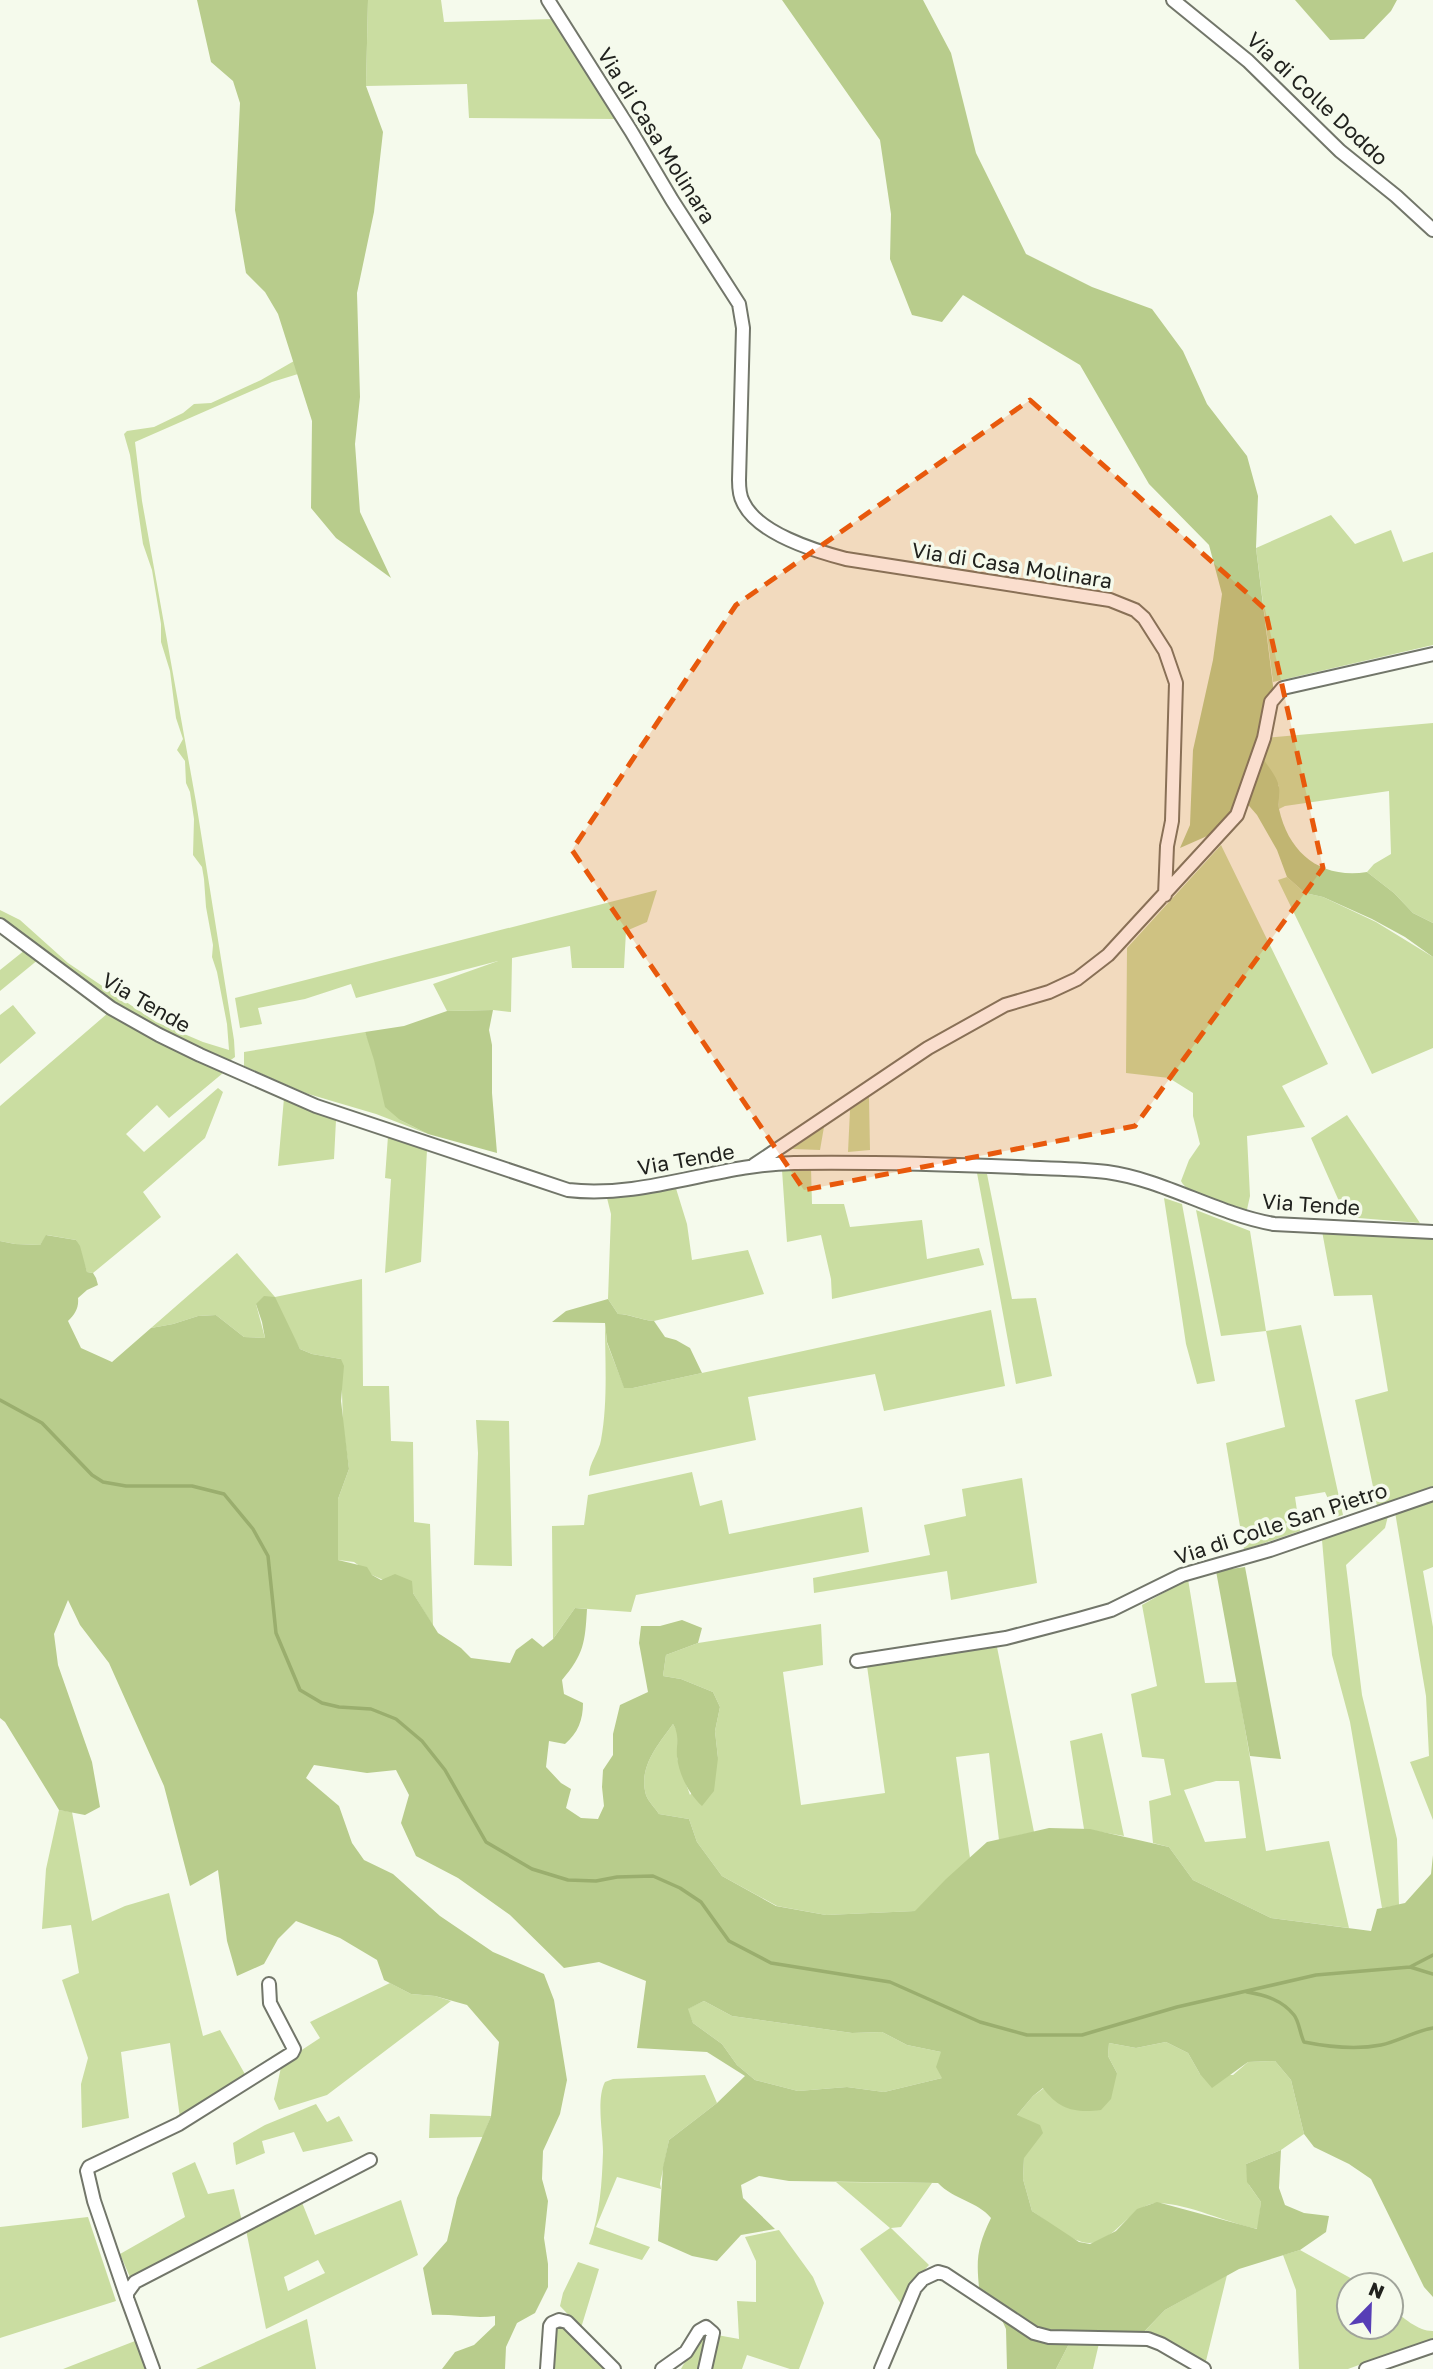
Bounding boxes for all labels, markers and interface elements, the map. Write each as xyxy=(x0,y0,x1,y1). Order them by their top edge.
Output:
street label: Via di Colle Doddo xyxy=(1242,26,1394,170)
street label: Via di Casa Molinara xyxy=(592,43,722,228)
street label: Via di Casa Molinara xyxy=(910,536,1114,594)
street label: Via Tende xyxy=(98,966,195,1038)
street label: Via Tende xyxy=(635,1138,736,1180)
street label: Via Tende xyxy=(1261,1188,1361,1220)
street label: Via di Colle San Pietro xyxy=(1171,1476,1390,1570)
north arrow xyxy=(1335,2271,1405,2341)
text: N xyxy=(1366,2276,1388,2303)

